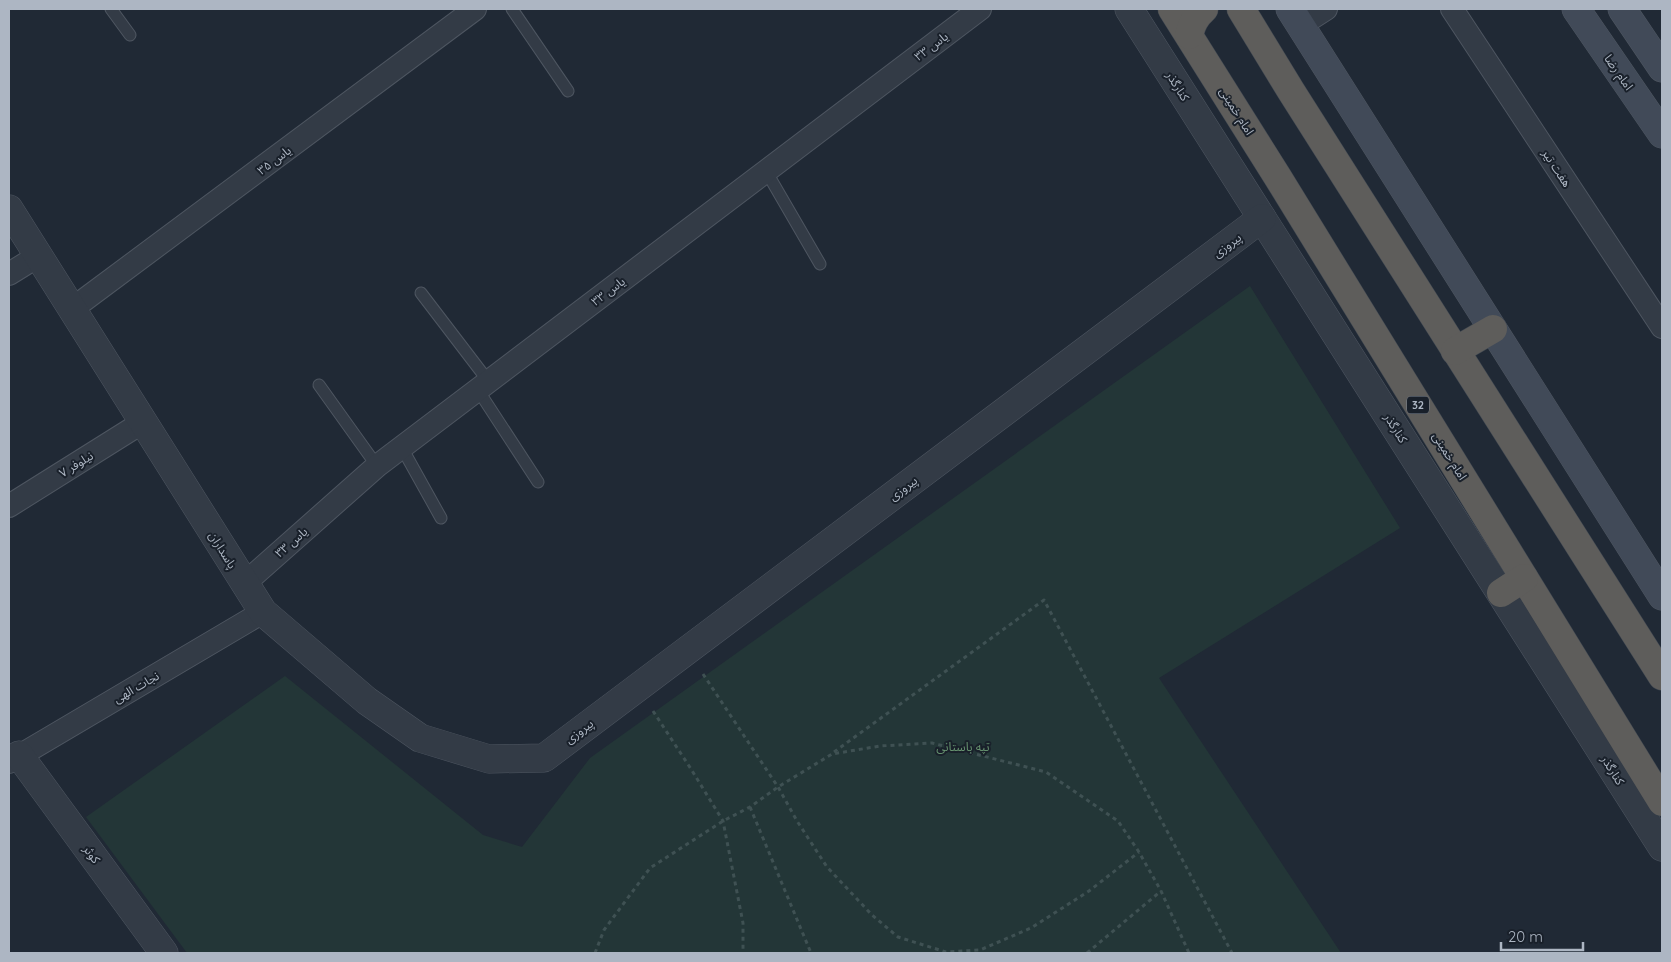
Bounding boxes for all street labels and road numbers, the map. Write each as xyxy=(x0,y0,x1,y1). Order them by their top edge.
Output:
street label: یاس ۳۳ xyxy=(911,28,951,64)
street label: امام رضا xyxy=(1600,51,1637,94)
street label: کنارگذر xyxy=(1163,68,1193,105)
street label: امام خمینی xyxy=(1215,84,1258,139)
street label: یاس ۳۵ xyxy=(254,142,294,178)
street label: هفت تیر xyxy=(1539,145,1575,190)
street label: پیروزی xyxy=(1210,229,1245,261)
street label: یاس ۳۳ xyxy=(588,273,628,309)
road number: 32 xyxy=(1407,396,1429,414)
street label: کنارگذر xyxy=(1381,410,1411,447)
street label: امام خمینی xyxy=(1428,429,1471,484)
street label: نیلوفر ۷ xyxy=(56,448,96,480)
street label: پیروزی xyxy=(886,472,921,504)
street label: یاس ۳۳ xyxy=(272,524,311,560)
street label: پاسداران xyxy=(205,529,240,572)
street label: نجات الهی xyxy=(110,668,162,706)
street label: پیروزی xyxy=(562,715,597,747)
street label: کنارگذر xyxy=(1598,752,1628,789)
street label: کوثر xyxy=(80,841,104,867)

